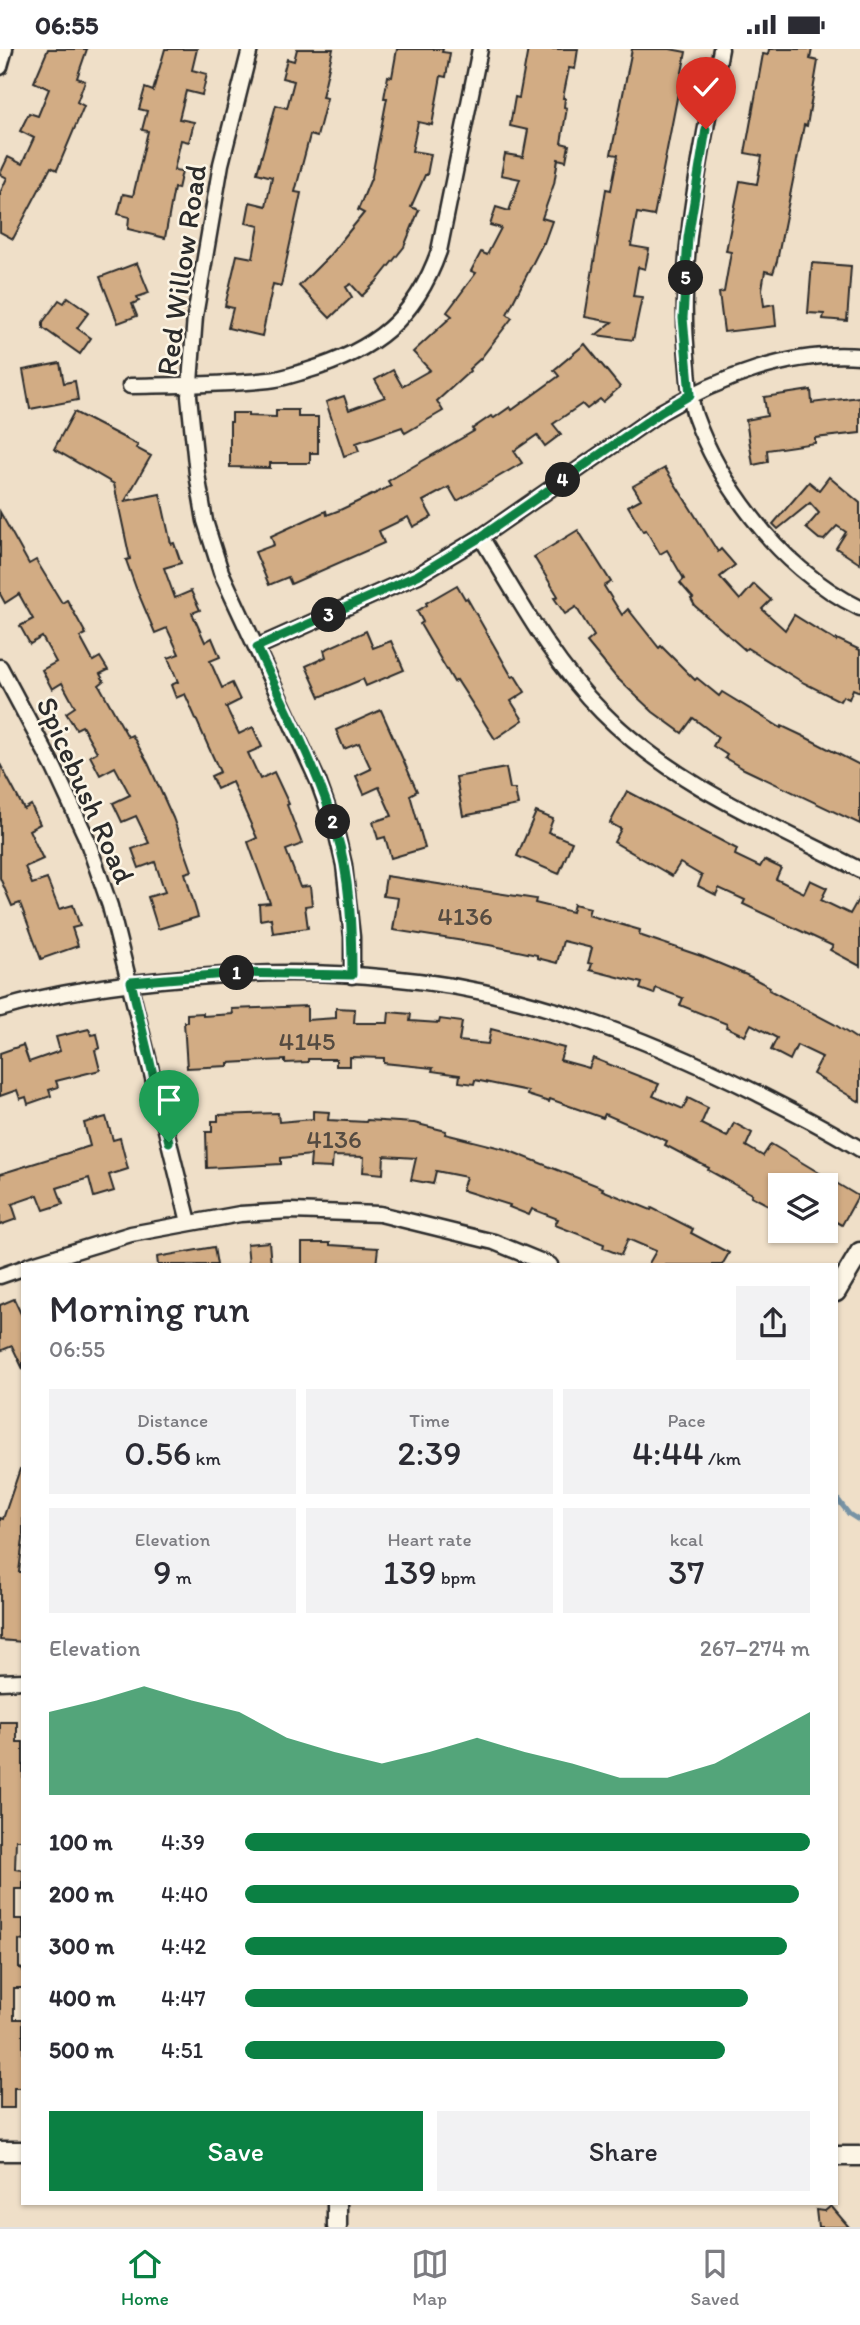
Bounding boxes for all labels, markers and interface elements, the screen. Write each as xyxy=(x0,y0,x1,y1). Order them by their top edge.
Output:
text: 06:55 xyxy=(35,9,98,41)
pin xyxy=(676,57,736,129)
icon: check xyxy=(687,68,725,106)
street label: Red Willow Road xyxy=(148,162,214,378)
pin: 5 xyxy=(668,261,704,295)
text: 5 xyxy=(681,266,690,289)
pin: 4 xyxy=(546,463,580,497)
text: 4 xyxy=(557,468,568,491)
pin: 3 xyxy=(312,597,346,633)
text: 3 xyxy=(323,603,334,626)
street label: Spicebush Road xyxy=(28,691,144,889)
pin: 2 xyxy=(316,805,350,839)
text: 2 xyxy=(328,810,338,833)
house number: 4136 xyxy=(437,900,493,932)
pin: 1 xyxy=(219,955,254,991)
text: 1 xyxy=(232,961,241,984)
house number: 4145 xyxy=(279,1025,335,1057)
pin xyxy=(139,1070,199,1142)
icon: arrive xyxy=(150,1081,188,1119)
house number: 4136 xyxy=(306,1123,362,1155)
map controls xyxy=(768,1173,838,1243)
button: layers xyxy=(768,1173,838,1243)
text: Morning run xyxy=(49,1286,250,1332)
button: share xyxy=(736,1286,810,1360)
text: 06:55 xyxy=(49,1335,105,1363)
text: Distance xyxy=(137,1409,208,1432)
text: Time xyxy=(409,1409,450,1432)
text: Pace xyxy=(667,1409,706,1432)
text: 0.56 xyxy=(124,1432,191,1474)
text: 2:39 xyxy=(397,1432,462,1474)
text: 4:44 xyxy=(632,1432,704,1474)
text: km xyxy=(191,1447,221,1470)
text: /km xyxy=(704,1447,741,1470)
text: Elevation xyxy=(135,1528,210,1551)
text: Heart rate xyxy=(387,1528,472,1551)
text: kcal xyxy=(670,1528,703,1551)
text: 9 xyxy=(153,1551,172,1593)
text: 139 xyxy=(383,1551,437,1593)
text: 37 xyxy=(668,1551,705,1593)
text: m xyxy=(172,1566,192,1589)
text: bpm xyxy=(437,1566,476,1589)
text: Elevation xyxy=(49,1634,140,1662)
text: 267–274 m xyxy=(700,1634,810,1662)
text: 100 m xyxy=(49,1828,113,1856)
text: 4:39 xyxy=(161,1828,205,1856)
text: 200 m xyxy=(49,1880,114,1908)
text: 4:40 xyxy=(161,1880,208,1908)
text: 300 m xyxy=(49,1932,114,1960)
text: 4:42 xyxy=(161,1932,206,1960)
text: 400 m xyxy=(49,1984,116,2012)
text: 4:47 xyxy=(161,1984,206,2012)
text: 500 m xyxy=(49,2036,114,2064)
text: 4:51 xyxy=(161,2036,203,2064)
button: Save xyxy=(49,2111,423,2191)
button: Share xyxy=(437,2111,810,2191)
tab: Home xyxy=(121,2245,169,2310)
tab: Map xyxy=(411,2245,449,2310)
tab: Saved xyxy=(691,2245,739,2310)

